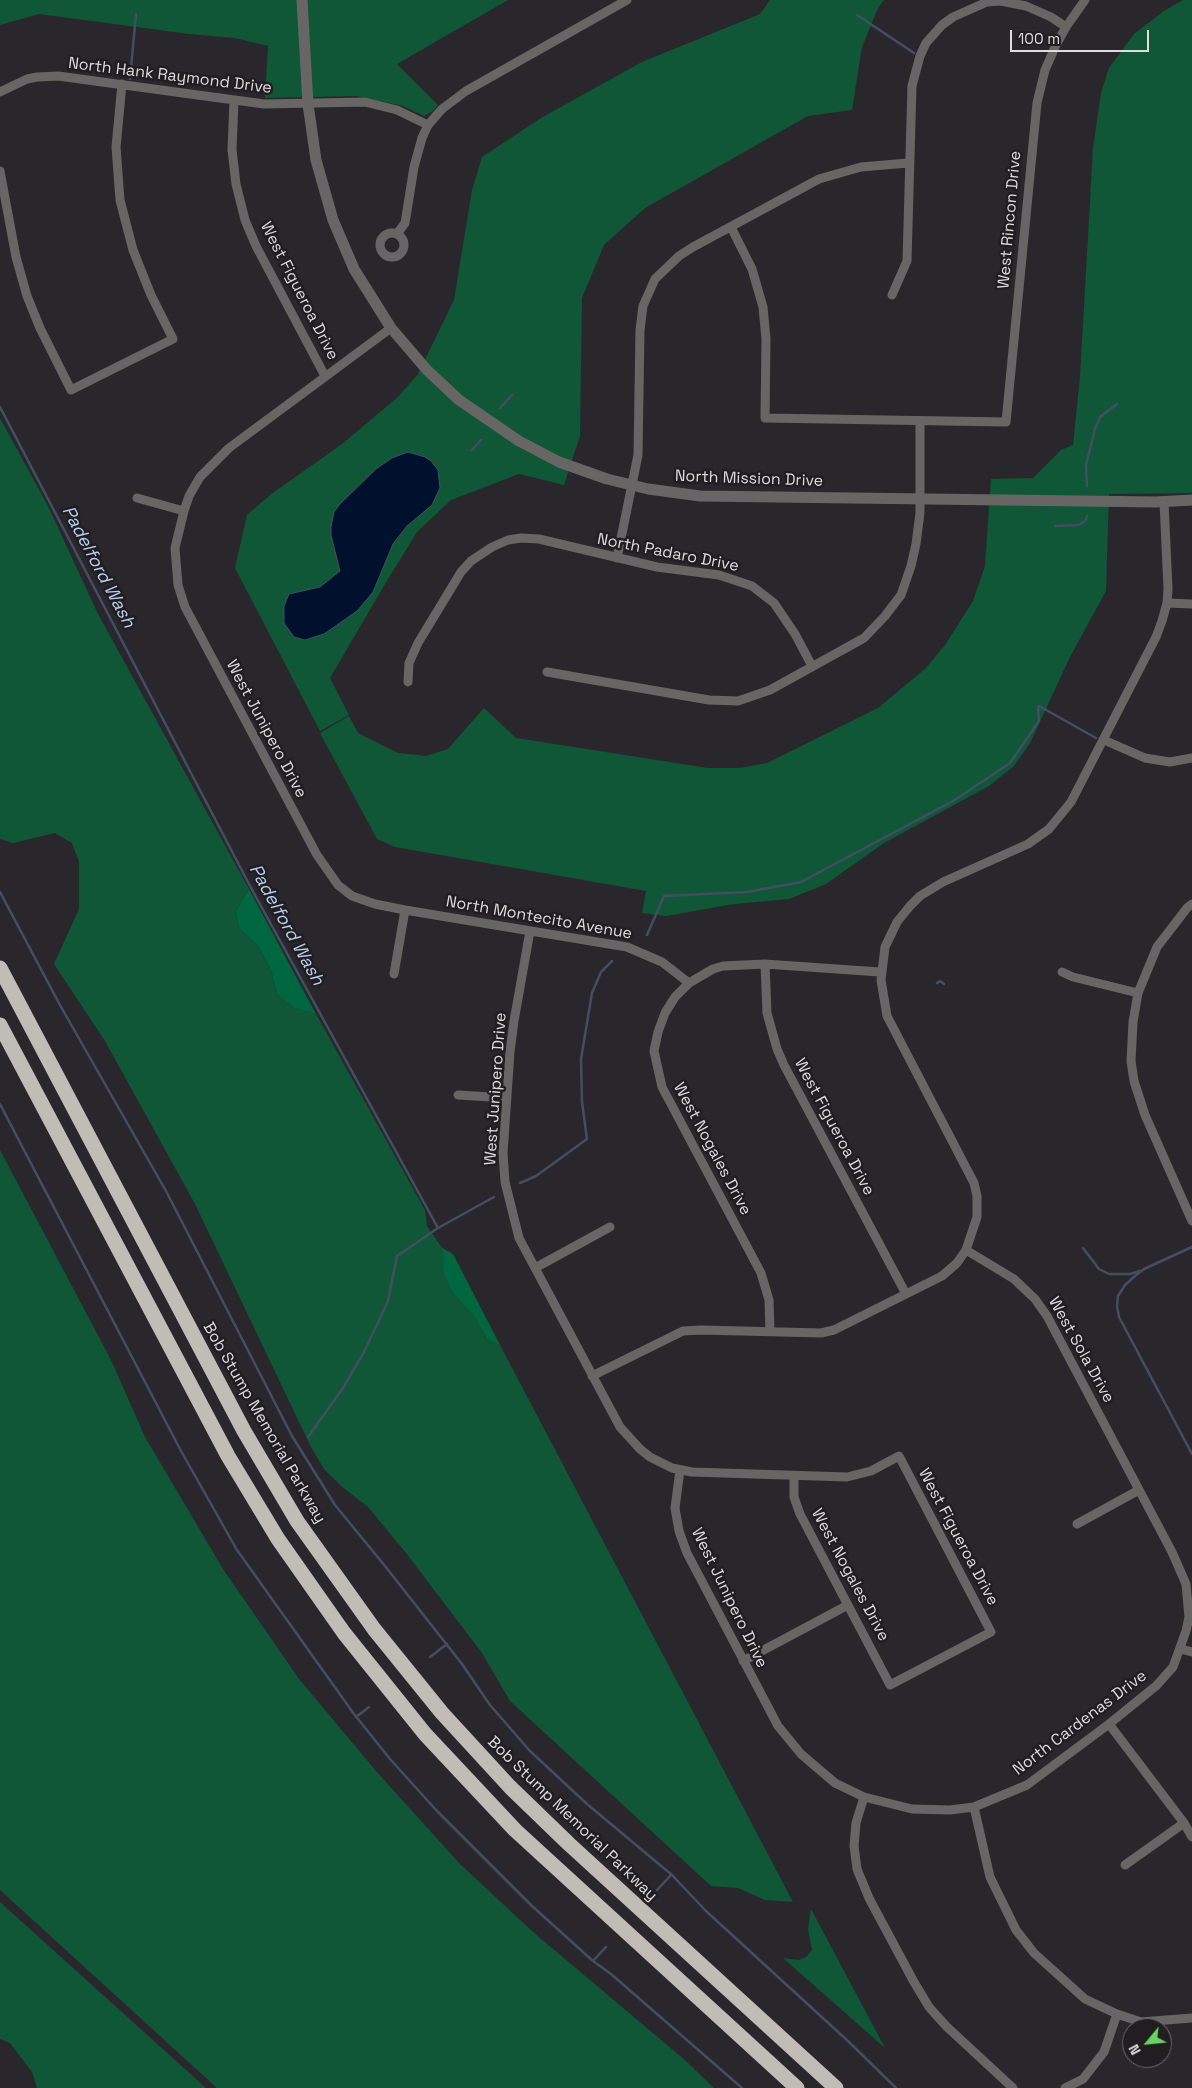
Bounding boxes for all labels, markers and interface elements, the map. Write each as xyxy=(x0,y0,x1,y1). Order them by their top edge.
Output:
scale bar xyxy=(1012,20,1151,52)
text: 100 m xyxy=(1018,29,1060,48)
street label: North Hank Raymond Drive xyxy=(67,54,273,98)
street label: West Rincon Drive xyxy=(994,150,1026,290)
street label: West Figueroa Drive xyxy=(256,219,342,363)
street label: North Mission Drive xyxy=(674,467,824,491)
water label: Padelford Wash xyxy=(57,502,139,632)
street label: North Padaro Drive xyxy=(596,530,740,576)
street label: West Junipero Drive xyxy=(222,657,310,801)
water label: Padelford Wash xyxy=(244,861,328,989)
street label: North Montecito Avenue xyxy=(444,892,634,944)
street label: West Junipero Drive xyxy=(481,1012,511,1166)
street label: West Figueroa Drive xyxy=(790,1055,878,1199)
street label: West Nogales Drive xyxy=(669,1079,755,1219)
street label: West Sola Drive xyxy=(1044,1294,1118,1406)
street label: Bob Stump Memorial Parkway xyxy=(198,1319,330,1527)
street label: West Figueroa Drive xyxy=(914,1465,1002,1609)
street label: West Nogales Drive xyxy=(807,1505,893,1645)
street label: West Junipero Drive xyxy=(687,1525,771,1671)
street label: North Cardenas Drive xyxy=(1009,1666,1151,1780)
street label: Bob Stump Memorial Parkway xyxy=(483,1733,661,1905)
north arrow xyxy=(1122,2018,1172,2068)
text: N xyxy=(1124,2041,1145,2058)

